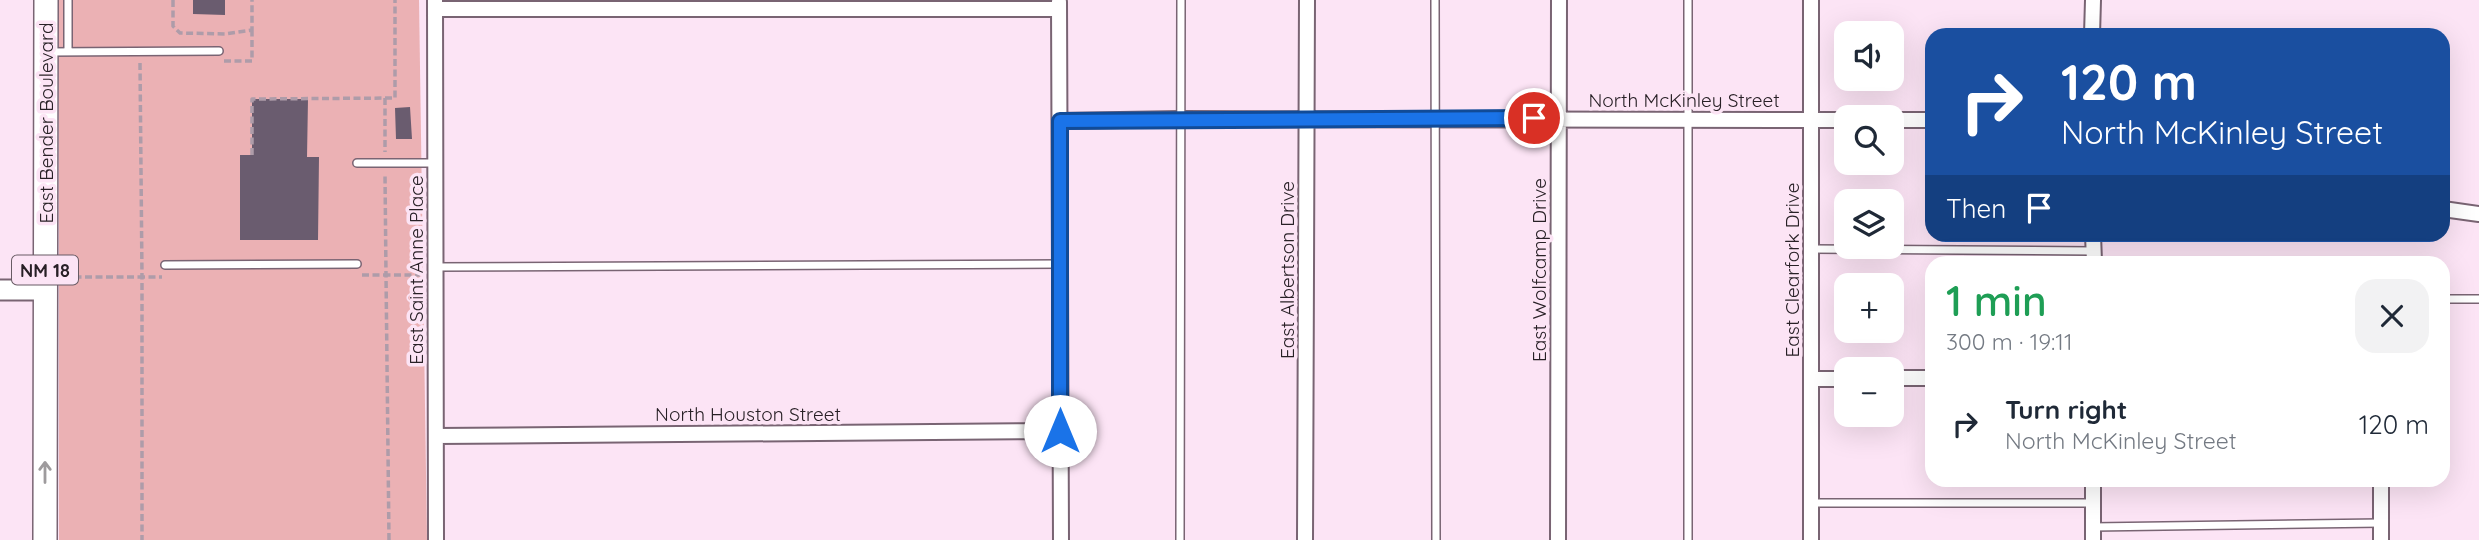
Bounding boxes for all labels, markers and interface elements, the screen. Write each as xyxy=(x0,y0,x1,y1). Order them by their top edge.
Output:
map controls xyxy=(1834,21,1904,427)
button: sound xyxy=(1834,21,1904,91)
street label: East Bender Boulevard xyxy=(34,22,58,224)
text: 120 m xyxy=(2061,51,2197,112)
icon: right xyxy=(1946,56,2037,147)
pin xyxy=(1504,88,1564,148)
street label: North McKinley Street xyxy=(1588,88,1780,112)
icon: arrive xyxy=(1515,99,1553,137)
button: search xyxy=(1834,105,1904,175)
text: North McKinley Street xyxy=(2061,112,2383,152)
street label: East Saint Anne Place xyxy=(404,175,428,365)
street label: East Wolfcamp Drive xyxy=(1527,178,1551,362)
street label: East Albertson Drive xyxy=(1275,181,1299,359)
street label: East Clearfork Drive xyxy=(1780,182,1804,358)
button: layers xyxy=(1834,189,1904,259)
icon: arrive xyxy=(2020,189,2058,227)
text: Then xyxy=(1946,192,2006,225)
road number: NM 18 xyxy=(12,256,78,284)
button: + xyxy=(1834,273,1904,343)
text: 1 min xyxy=(1946,274,2047,327)
button: close xyxy=(2355,279,2429,353)
text: 300 m · 19:11 xyxy=(1946,327,2072,356)
button: − xyxy=(1834,357,1904,427)
text: Turn right xyxy=(2005,393,2127,426)
position arrow xyxy=(1023,394,1097,468)
street label: North Houston Street xyxy=(655,402,841,426)
icon: right xyxy=(1946,405,1984,443)
text: 120 m xyxy=(2359,408,2429,441)
text: North McKinley Street xyxy=(2005,426,2236,455)
one-way arrow xyxy=(38,461,52,484)

